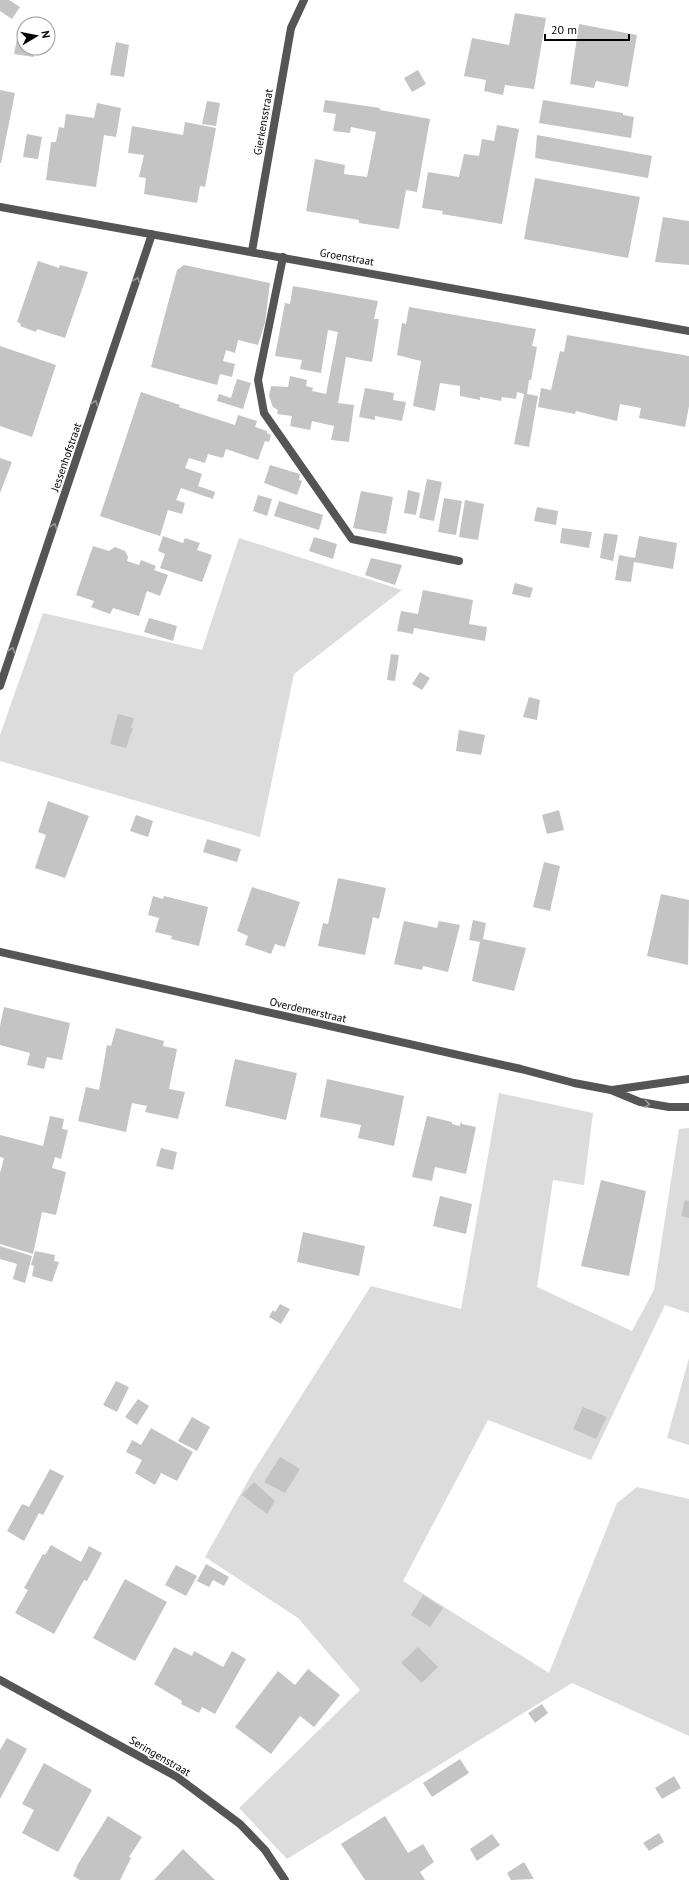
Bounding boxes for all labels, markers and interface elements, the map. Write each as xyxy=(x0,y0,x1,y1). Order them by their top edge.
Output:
north arrow xyxy=(16,16,56,56)
scale bar xyxy=(545,16,629,42)
text: 20 m xyxy=(551,22,577,37)
text: N xyxy=(38,29,53,39)
street label: Gierkensstraat xyxy=(250,87,276,156)
street label: Groenstraat xyxy=(319,245,375,269)
one-way arrow xyxy=(132,276,140,283)
one-way arrow xyxy=(90,400,99,407)
street label: Jessenhofstraat xyxy=(47,421,84,494)
one-way arrow xyxy=(49,523,58,530)
one-way arrow xyxy=(8,646,16,653)
street label: Overdemerstraat xyxy=(268,994,348,1026)
one-way arrow xyxy=(644,1099,650,1107)
street label: Seringenstraat xyxy=(127,1733,193,1779)

